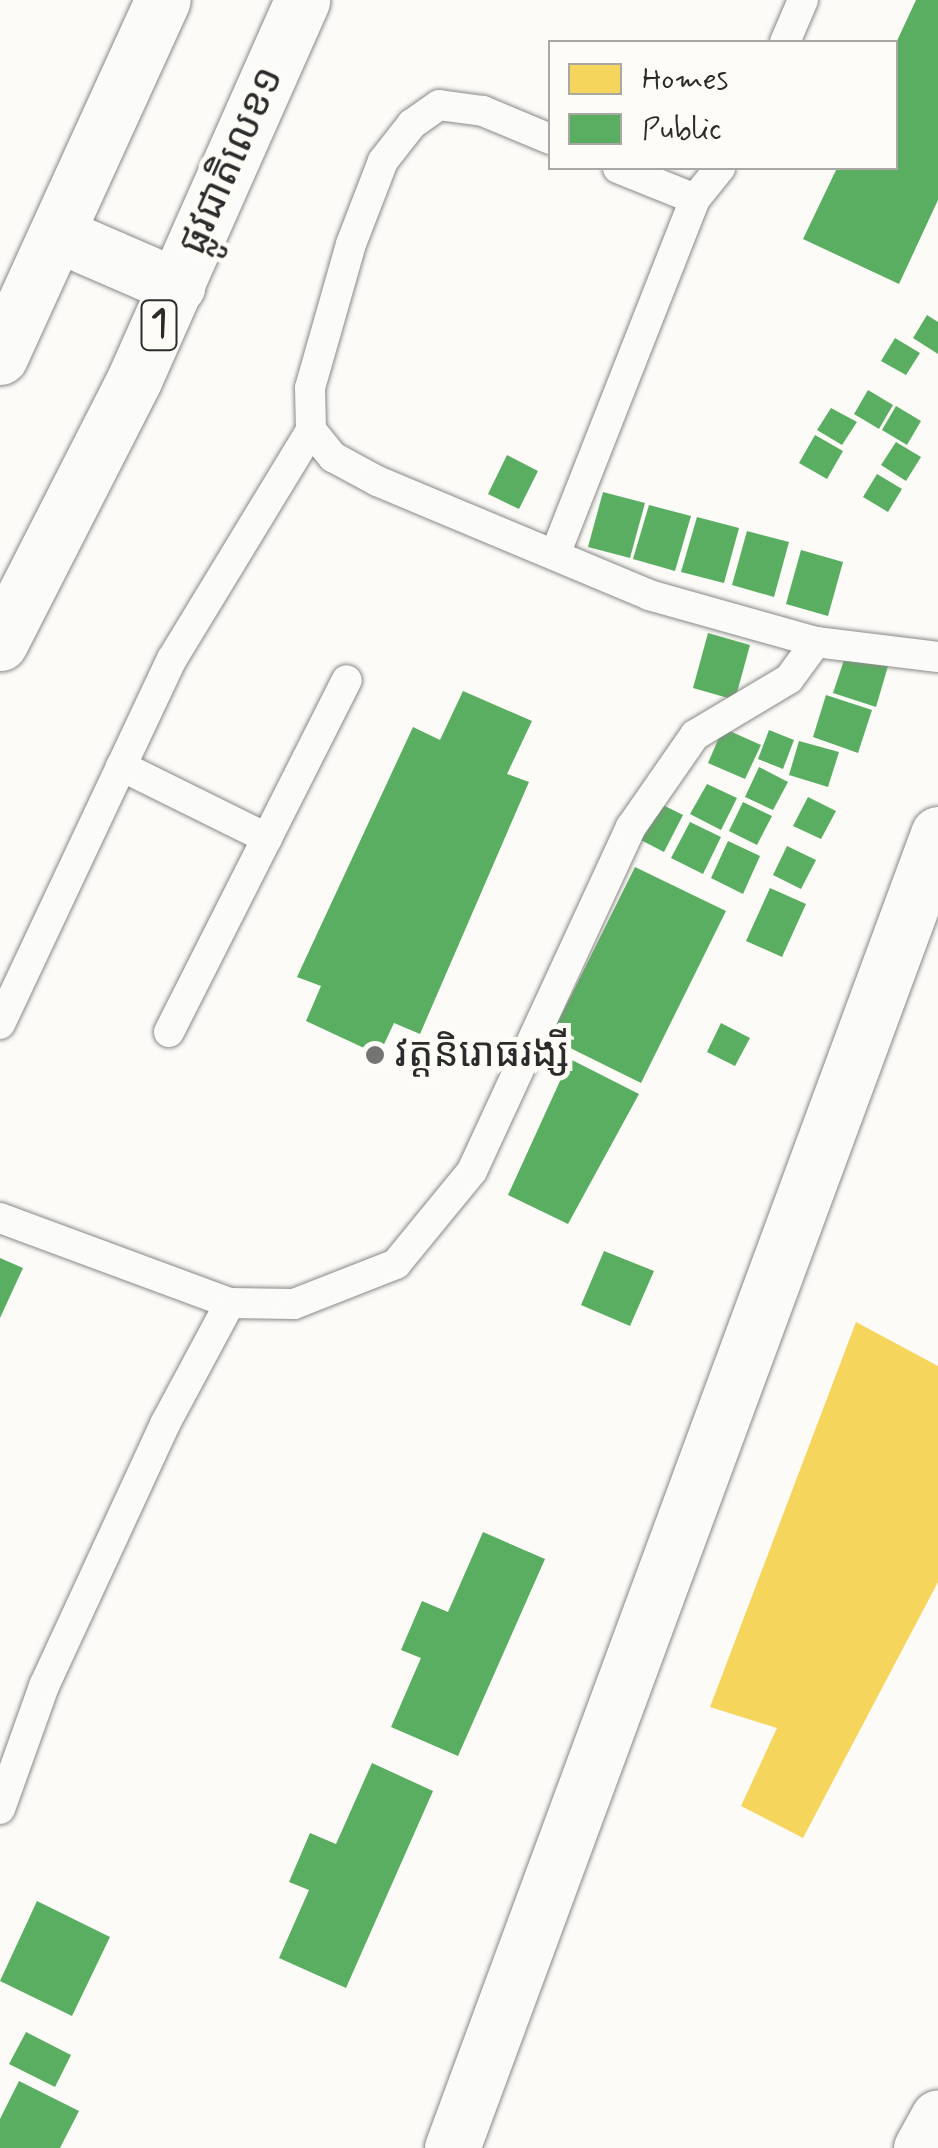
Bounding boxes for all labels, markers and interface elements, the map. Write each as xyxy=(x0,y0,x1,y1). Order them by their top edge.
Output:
legend xyxy=(548,40,898,170)
street label: ផ្លូវជាតិលេខ១ xyxy=(169,60,295,262)
text: Homes xyxy=(642,60,728,99)
text: Public xyxy=(642,110,722,149)
road number: 1 xyxy=(139,292,179,358)
place label: វត្តនិរោធរង្សី xyxy=(395,1031,569,1079)
marker: វត្តនិរោធរង្សី xyxy=(364,1044,386,1066)

